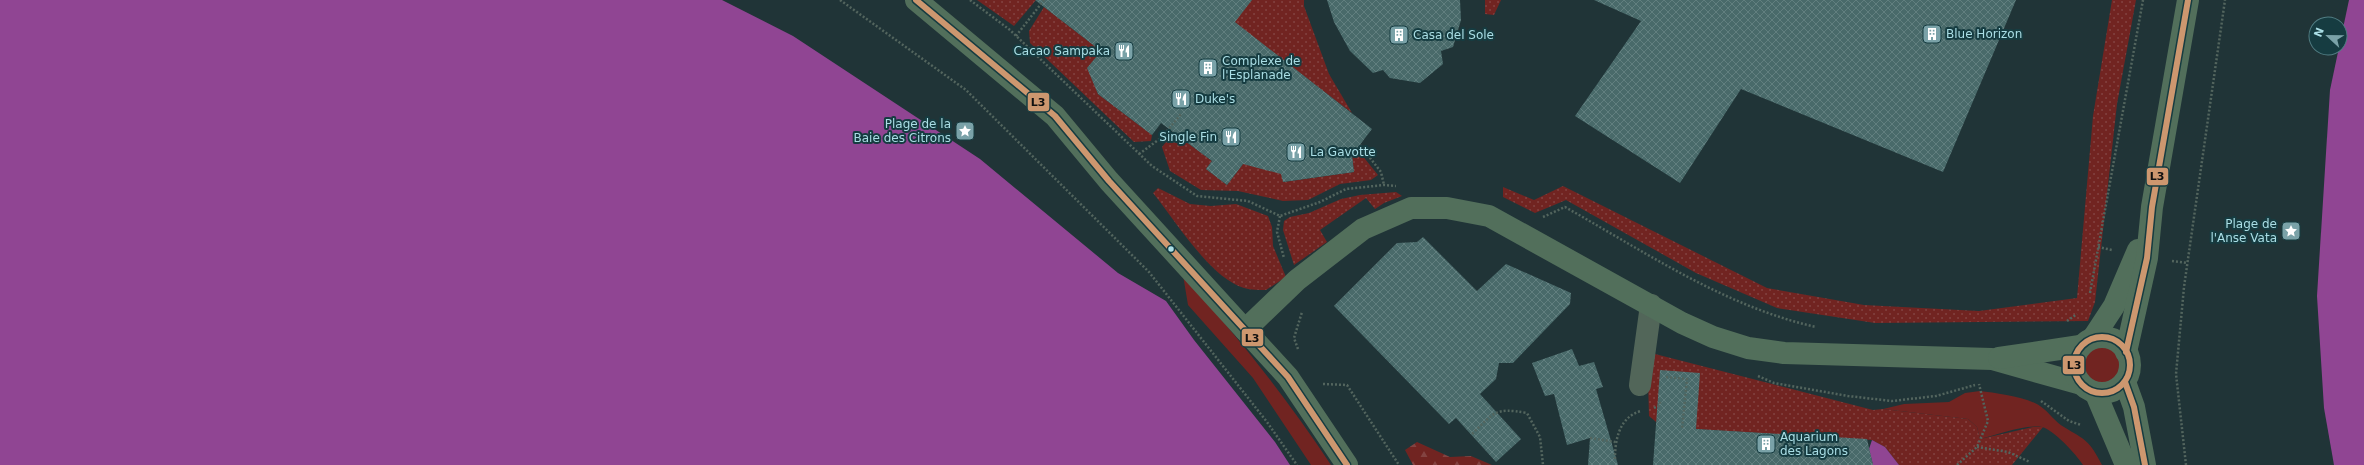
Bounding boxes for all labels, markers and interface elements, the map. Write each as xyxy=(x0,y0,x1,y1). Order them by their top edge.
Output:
north arrow xyxy=(2308,16,2348,56)
building icon: Blue Horizon xyxy=(1921,23,1943,45)
building icon: Casa del Sole xyxy=(1388,24,1410,46)
text: N xyxy=(2311,26,2327,39)
place label: Blue Horizon xyxy=(1946,27,2022,41)
place label: Casa del Sole xyxy=(1413,28,1494,42)
restaurant icon: Cacao Sampaka xyxy=(1113,40,1135,62)
place label: Cacao Sampaka xyxy=(1013,44,1110,58)
place label: Complexe de l'Esplanade xyxy=(1222,54,1300,82)
building icon: Complexe de l'Esplanade xyxy=(1197,57,1219,79)
restaurant icon: Duke's xyxy=(1170,88,1192,110)
line badge: L3 xyxy=(1027,92,1050,112)
place label: Duke's xyxy=(1195,92,1235,106)
text: L3 xyxy=(1031,96,1045,109)
place label: Plage de la Baie des Citrons xyxy=(854,117,951,145)
place icon: Plage de la Baie des Citrons xyxy=(954,120,976,142)
restaurant icon: Single Fin xyxy=(1220,126,1242,148)
place label: Single Fin xyxy=(1159,130,1217,144)
restaurant icon: La Gavotte xyxy=(1285,141,1307,163)
place label: La Gavotte xyxy=(1310,145,1376,159)
line badge: L3 xyxy=(2146,167,2169,186)
text: L3 xyxy=(2150,170,2164,183)
place label: Plage de l'Anse Vata xyxy=(2210,217,2277,245)
place icon: Plage de l'Anse Vata xyxy=(2280,220,2302,242)
unlabelled marker xyxy=(1166,244,1176,254)
line badge: L3 xyxy=(1241,328,1264,347)
text: L3 xyxy=(1245,332,1259,345)
line badge: L3 xyxy=(2062,355,2085,375)
text: L3 xyxy=(2067,359,2081,372)
place label: Aquarium des Lagons xyxy=(1780,430,1848,458)
building icon: Aquarium des Lagons xyxy=(1755,433,1777,455)

